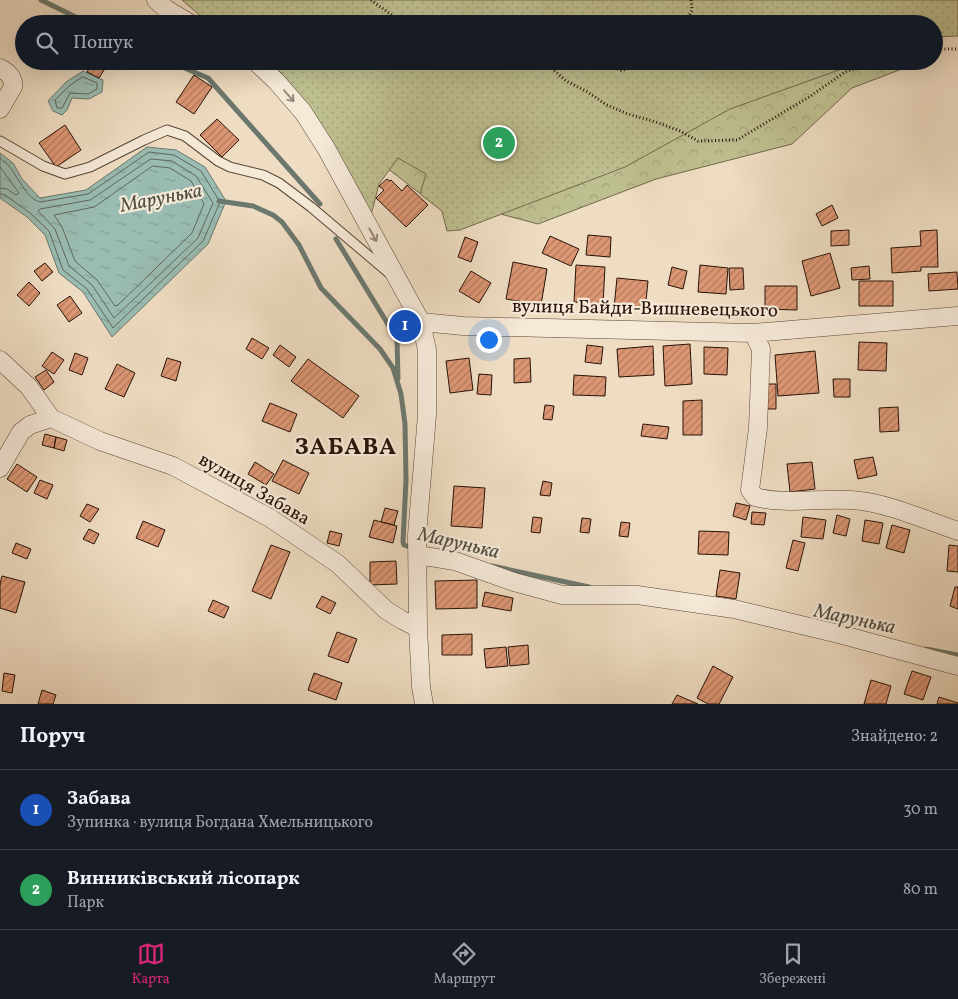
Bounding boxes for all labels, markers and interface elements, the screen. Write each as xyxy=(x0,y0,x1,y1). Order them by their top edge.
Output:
search box xyxy=(15,15,943,70)
icon: search xyxy=(33,29,61,57)
text: Пошук xyxy=(73,30,133,56)
one-way arrow xyxy=(284,90,295,103)
pin: 2 xyxy=(483,124,515,162)
water label: Марунька xyxy=(117,177,205,221)
one-way arrow xyxy=(369,227,378,242)
street label: вулиця Байди-Вишневецького xyxy=(512,294,778,324)
pin: 1 xyxy=(389,307,421,345)
your location xyxy=(476,327,502,353)
district label: ЗАБАВА xyxy=(295,431,397,465)
street label: вулиця Забава xyxy=(193,447,315,532)
water label: Марунька xyxy=(414,521,502,567)
water label: Марунька xyxy=(810,597,898,642)
text: Поруч xyxy=(20,722,85,751)
text: Знайдено: 2 xyxy=(851,726,938,748)
text: Забава xyxy=(67,786,131,812)
text: 1 xyxy=(33,799,39,821)
text: 30 m xyxy=(903,799,938,821)
text: Зупинка · вулиця Богдана Хмельницького xyxy=(67,812,373,834)
text: Винниківський лісопарк xyxy=(67,866,300,892)
text: 2 xyxy=(32,879,40,901)
text: 80 m xyxy=(903,879,938,901)
text: Парк xyxy=(67,892,104,914)
tab: Карта xyxy=(132,940,170,989)
tab: Маршрут xyxy=(434,940,495,989)
tab: Збережені xyxy=(759,940,826,989)

